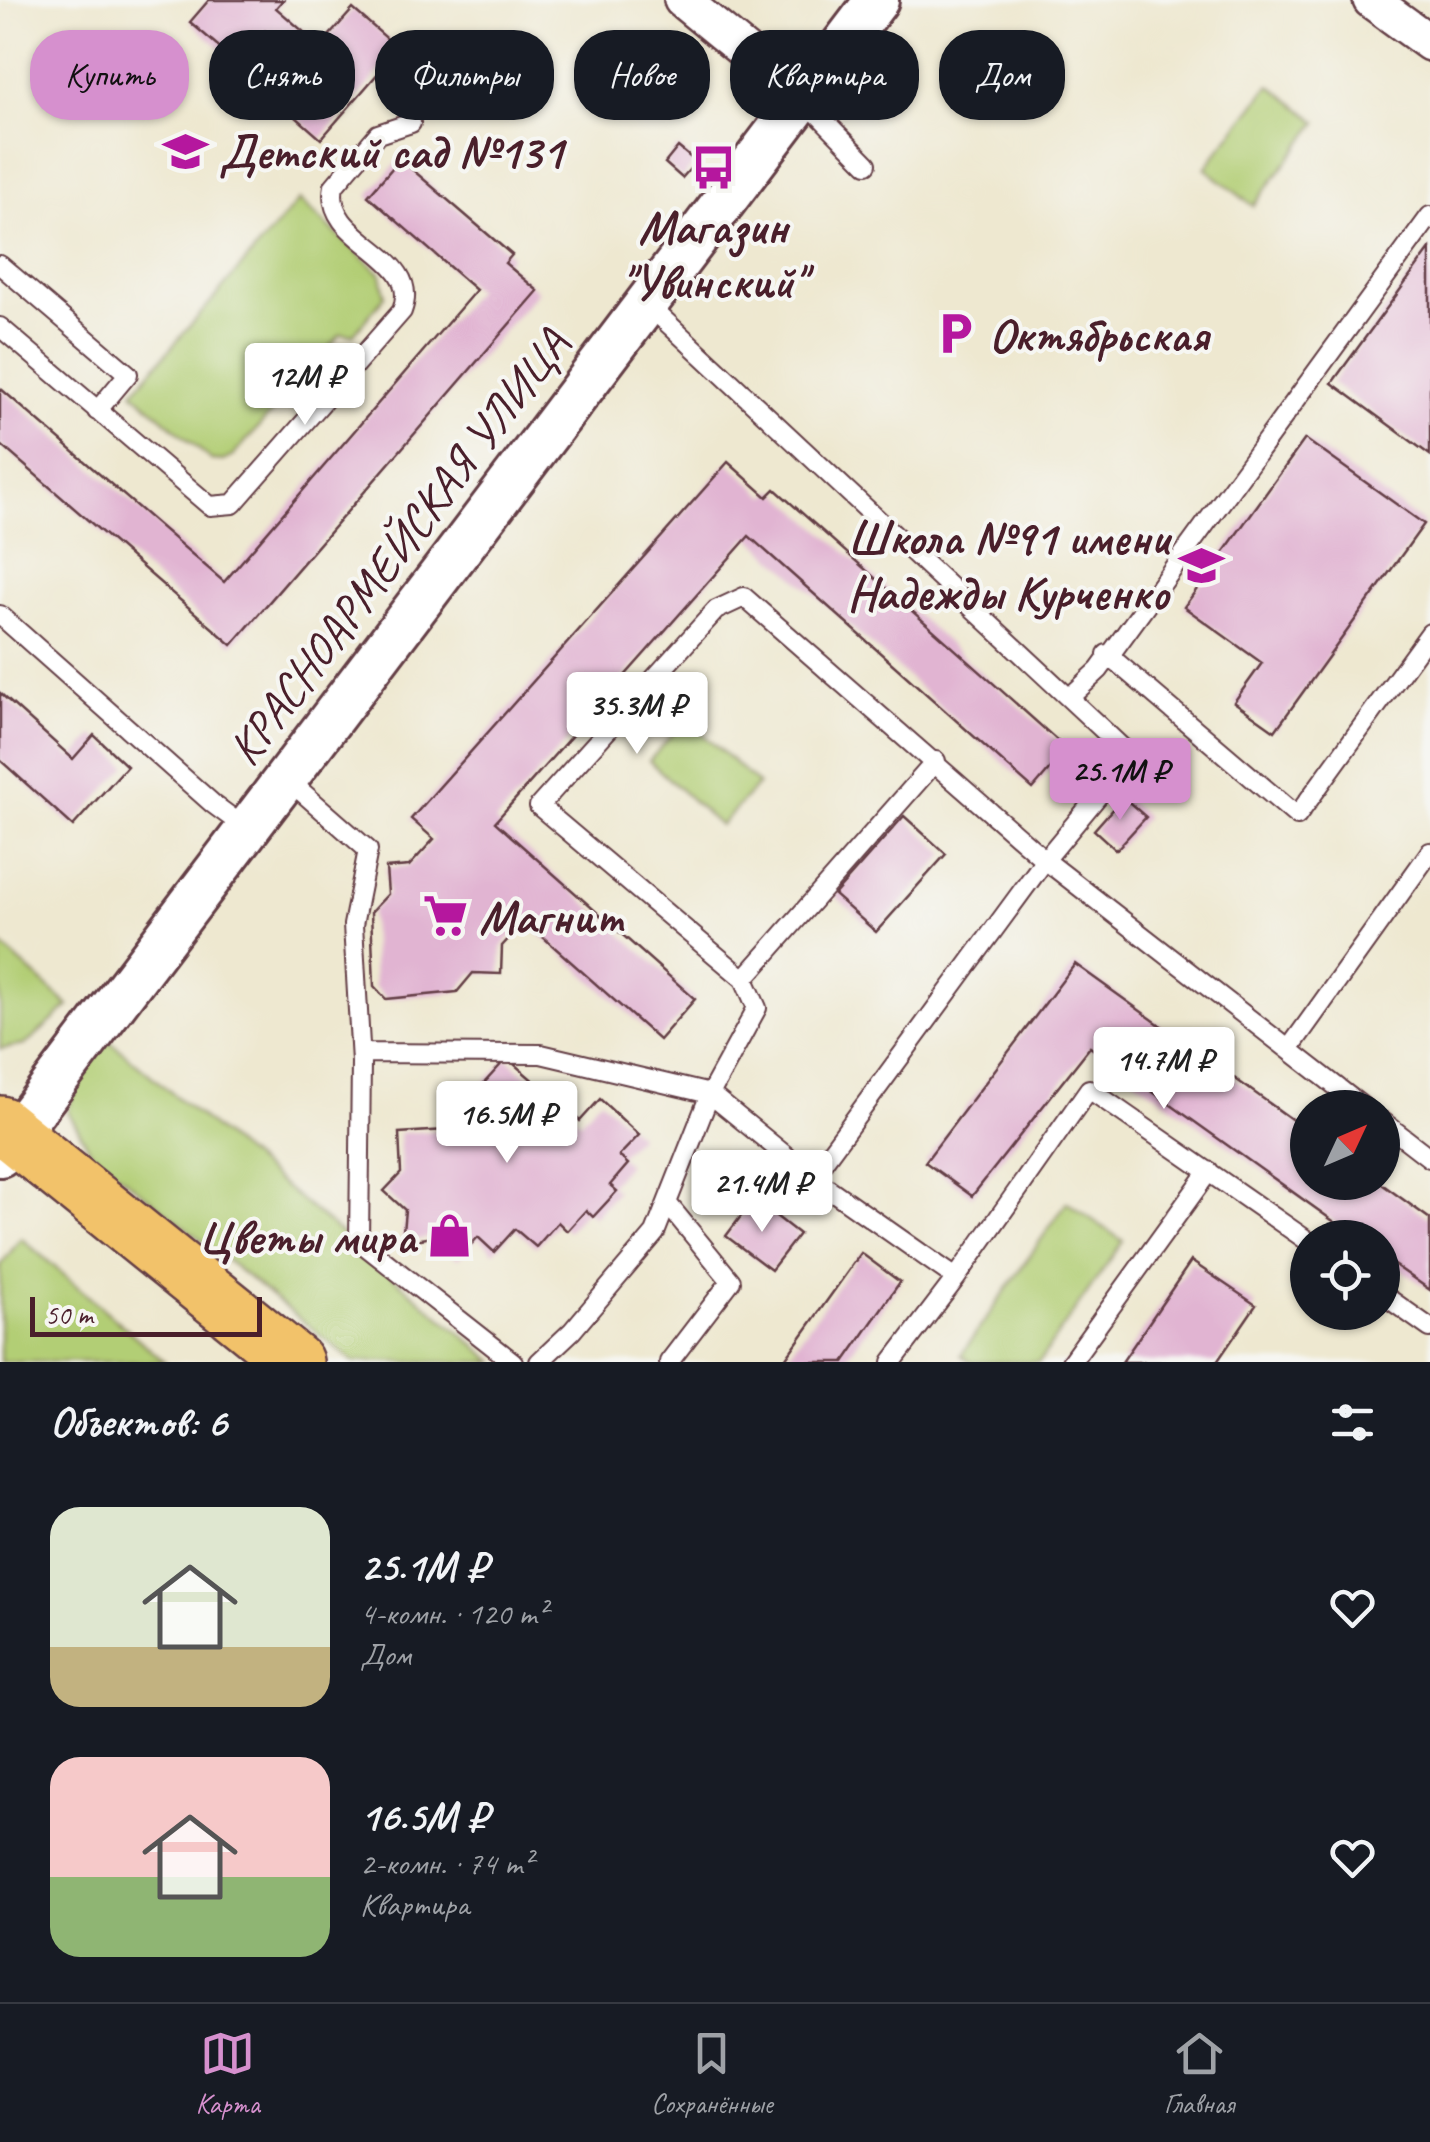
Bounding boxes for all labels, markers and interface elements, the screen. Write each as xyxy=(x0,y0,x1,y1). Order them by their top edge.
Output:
chip: Купить xyxy=(30,30,189,120)
chip: Снять xyxy=(209,30,355,120)
chip: Фильтры xyxy=(375,30,554,120)
chip: Новое xyxy=(574,30,710,120)
chip: Квартира xyxy=(730,30,919,120)
chip: Дом xyxy=(939,30,1065,120)
place label: Детский сад №131 xyxy=(219,122,568,182)
school or university icon: Детский сад №131 xyxy=(162,127,210,175)
bus stop icon: Магазин "Увинский" xyxy=(689,144,737,192)
place label: Магазин "Увинский" xyxy=(621,197,815,312)
place label: Октябрьская xyxy=(989,305,1212,365)
parking icon: Октябрьская xyxy=(932,310,980,358)
street label: КРАСНОАРМЕЙСКАЯ УЛИЦА xyxy=(214,316,582,777)
pin: 12M ₽ xyxy=(235,343,375,428)
text: 12M ₽ xyxy=(267,355,343,396)
place label: Школа №91 имени Надежды Курченко xyxy=(847,508,1173,623)
school or university icon: Школа №91 имени Надежды Курченко xyxy=(1178,541,1226,589)
pin: 35.3M ₽ xyxy=(545,672,729,757)
text: 35.3M ₽ xyxy=(589,684,685,725)
pin: 25.1M ₽ xyxy=(1028,738,1212,823)
text: 25.1M ₽ xyxy=(1072,750,1168,791)
place label: Магнит xyxy=(479,887,625,947)
supermarket icon: Магнит xyxy=(422,892,470,940)
pin: 14.7M ₽ xyxy=(1072,1027,1256,1112)
text: 14.7M ₽ xyxy=(1115,1039,1213,1080)
pin: 16.5M ₽ xyxy=(415,1081,599,1166)
north arrow xyxy=(1290,1090,1400,1200)
map controls xyxy=(1290,1090,1400,1330)
text: 16.5M ₽ xyxy=(458,1093,556,1134)
pin: 21.4M ₽ xyxy=(670,1150,854,1235)
text: 21.4M ₽ xyxy=(713,1162,811,1203)
place label: Цветы мира xyxy=(198,1207,419,1267)
shop icon: Цветы мира xyxy=(425,1212,473,1260)
button: locate xyxy=(1290,1220,1400,1330)
scale bar xyxy=(30,1292,262,1336)
text: 50 m xyxy=(45,1297,93,1332)
icon: filters xyxy=(1325,1395,1380,1450)
text: Объектов: 6 xyxy=(50,1396,227,1449)
text: 25.1M ₽ xyxy=(360,1540,487,1593)
icon: home xyxy=(130,1547,250,1667)
icon: heart xyxy=(1325,1580,1380,1635)
text: 4-комн. · 120 m² xyxy=(360,1593,547,1634)
text: Дом xyxy=(360,1634,411,1675)
text: 16.5M ₽ xyxy=(360,1790,488,1843)
icon: home xyxy=(130,1797,250,1917)
icon: heart xyxy=(1325,1830,1380,1885)
text: 2-комн. · 74 m² xyxy=(360,1843,532,1884)
text: Квартира xyxy=(360,1884,469,1925)
tab: Карта xyxy=(196,2026,260,2121)
tab: Сохранённые xyxy=(651,2026,773,2121)
tab: Главная xyxy=(1164,2026,1234,2121)

